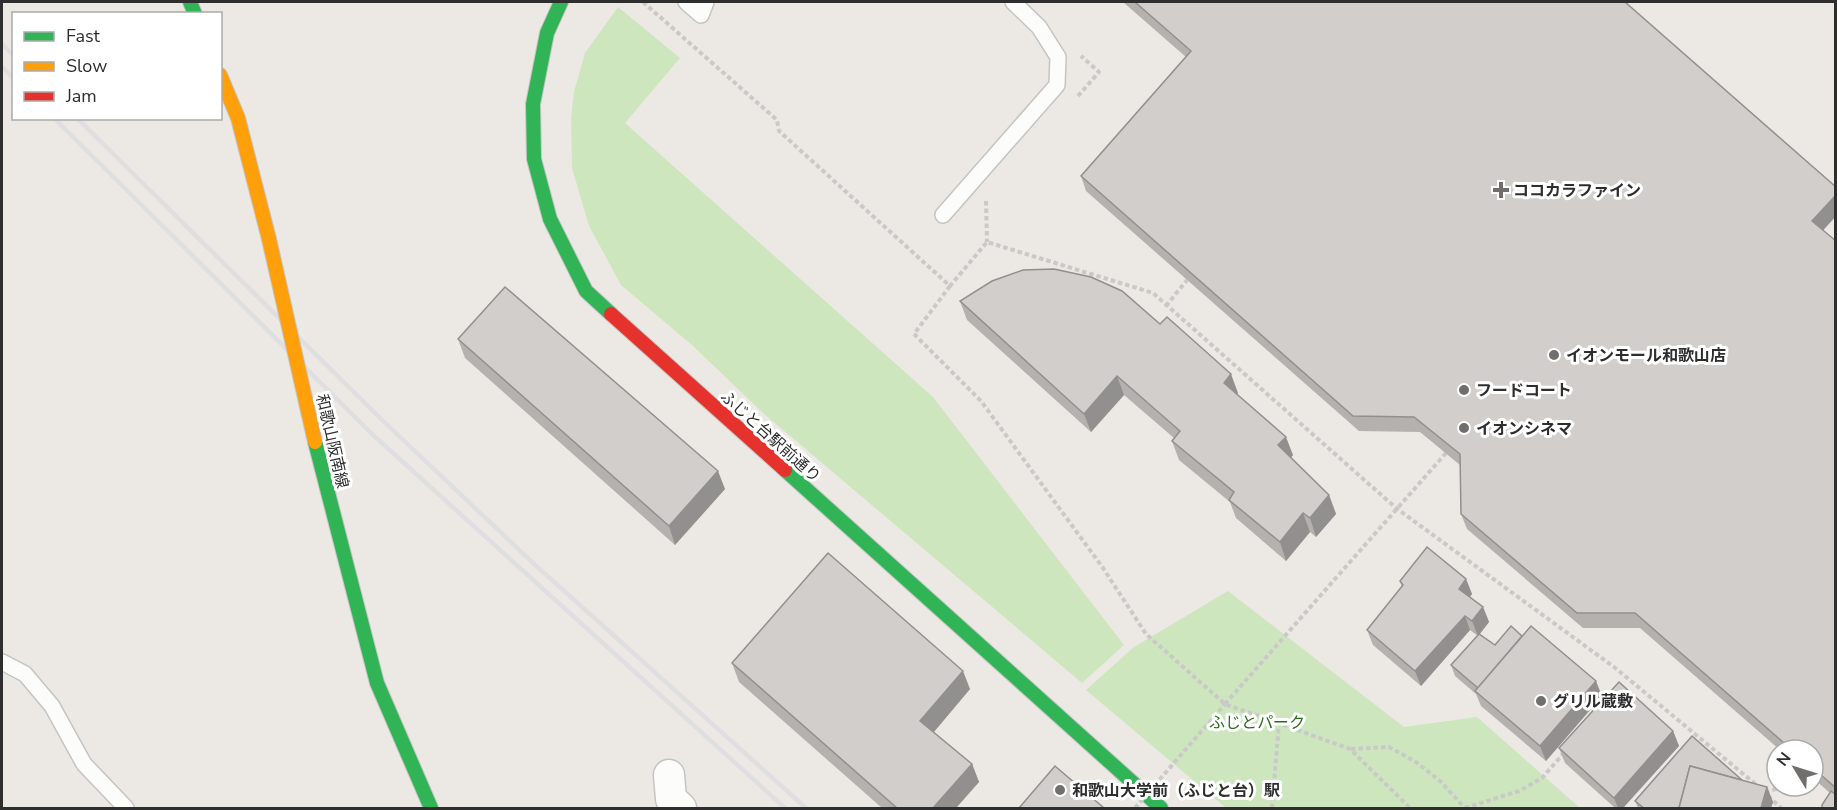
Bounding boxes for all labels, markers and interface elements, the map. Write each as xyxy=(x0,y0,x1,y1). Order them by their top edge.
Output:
legend xyxy=(12,12,222,120)
text: Fast xyxy=(66,24,101,48)
text: Slow xyxy=(66,54,107,78)
text: Jam xyxy=(65,84,97,108)
place label: ココカラファイン xyxy=(1513,180,1641,202)
marker: ココカラファイン xyxy=(1494,183,1508,197)
place label: イオンモール和歌山店 xyxy=(1566,345,1726,367)
marker: イオンモール和歌山店 xyxy=(1547,348,1561,362)
place label: フードコート xyxy=(1476,380,1572,402)
marker: フードコート xyxy=(1457,383,1471,397)
street label: ふじと台駅前通り xyxy=(715,386,825,488)
street label: 和歌山阪南線 xyxy=(311,392,354,490)
place label: イオンシネマ xyxy=(1476,418,1572,440)
marker: イオンシネマ xyxy=(1457,421,1471,435)
place label: グリル蔵敷 xyxy=(1553,691,1633,713)
marker: グリル蔵敷 xyxy=(1534,694,1548,708)
park label: ふじとパーク xyxy=(1209,712,1305,734)
north arrow xyxy=(1765,738,1825,798)
text: N xyxy=(1772,748,1796,771)
place label: 和歌山大学前（ふじと台）駅 xyxy=(1072,780,1280,802)
marker: 和歌山大学前（ふじと台）駅 xyxy=(1053,783,1067,797)

